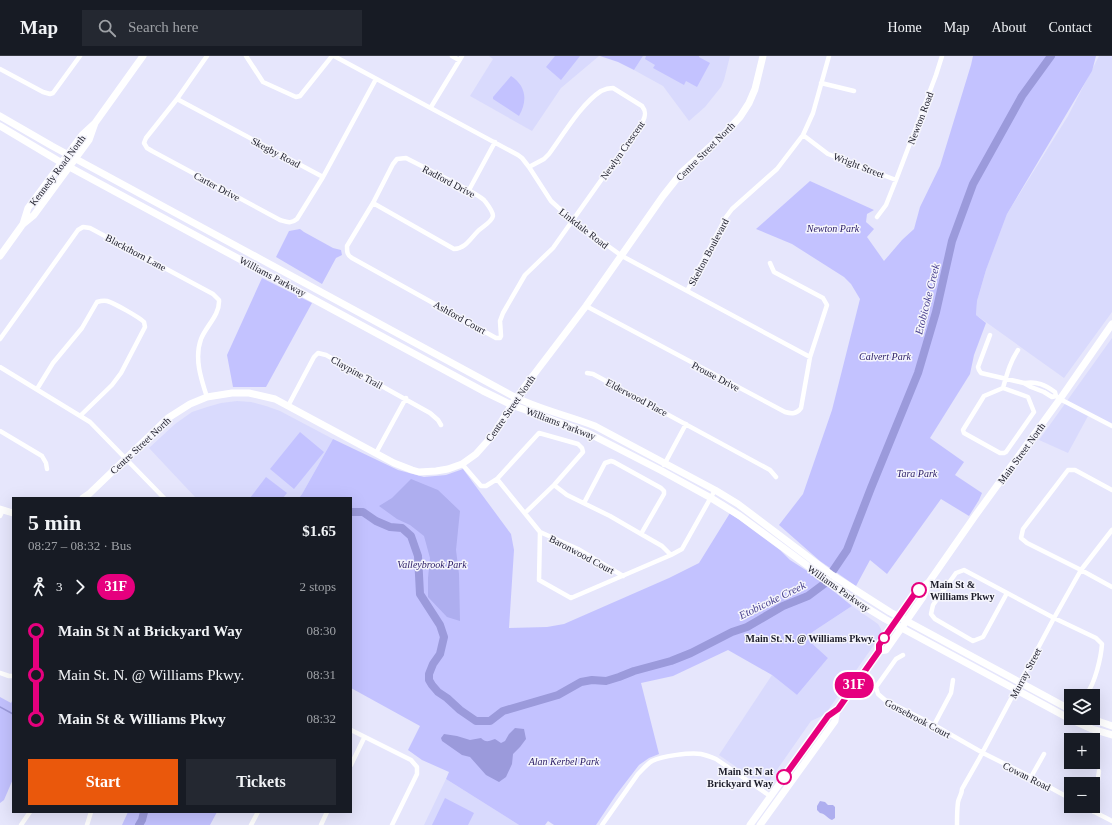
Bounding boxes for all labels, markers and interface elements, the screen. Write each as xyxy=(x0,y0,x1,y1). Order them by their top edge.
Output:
search box xyxy=(82,10,362,46)
text: Map xyxy=(20,17,58,38)
icon: search xyxy=(96,17,118,39)
text: Search here xyxy=(128,19,198,35)
text: Home xyxy=(888,20,922,35)
text: Map xyxy=(944,20,969,35)
text: About xyxy=(991,20,1026,35)
text: Contact xyxy=(1048,20,1092,35)
street label: Newton Road xyxy=(905,90,936,146)
street label: Newlyn Crescent xyxy=(598,119,647,182)
street label: Centre Street North xyxy=(674,120,737,183)
street label: Kennedy Road North xyxy=(27,133,88,208)
street label: Skegby Road xyxy=(250,135,302,170)
street label: Wright Street xyxy=(832,151,886,180)
street label: Radford Drive xyxy=(421,163,477,200)
street label: Carter Drive xyxy=(192,170,242,203)
street label: Linkdale Road xyxy=(557,206,610,251)
street label: Skelton Boulevard xyxy=(686,217,731,288)
park label: Newton Park xyxy=(806,223,860,234)
street label: Blackthorn Lane xyxy=(104,232,168,273)
street label: Williams Parkway xyxy=(238,254,308,299)
water label: Etobicoke Creek xyxy=(912,261,942,337)
street label: Ashford Court xyxy=(432,299,488,336)
park label: Calvert Park xyxy=(859,351,912,362)
street label: Claypine Trail xyxy=(329,354,385,391)
street label: Prouse Drive xyxy=(690,359,742,394)
street label: Centre Street North xyxy=(483,373,537,444)
street label: Elderwood Place xyxy=(604,377,670,419)
street label: Williams Parkway xyxy=(524,405,597,442)
street label: Centre Street North xyxy=(108,415,173,476)
street label: Main Street North xyxy=(996,421,1047,486)
park label: Tara Park xyxy=(897,468,938,479)
text: 5 min xyxy=(28,510,81,535)
text: $1.65 xyxy=(302,523,336,539)
street label: Baronwood Court xyxy=(547,533,616,576)
text: 08:27 – 08:32 · Bus xyxy=(28,538,131,553)
park label: Valleybrook Park xyxy=(397,559,467,570)
street label: Williams Parkway xyxy=(805,563,872,614)
icon: walk xyxy=(28,576,50,598)
icon: forward xyxy=(69,576,91,598)
water label: Etobicoke Creek xyxy=(736,578,808,622)
text: 3 xyxy=(56,579,63,594)
text: 31F xyxy=(105,579,127,594)
text: 2 stops xyxy=(300,579,336,594)
place label: Main St & Williams Pkwy xyxy=(930,579,995,602)
marker: Main St & Williams Pkwy xyxy=(911,582,927,598)
text: Main St N at Brickyard Way xyxy=(58,623,242,639)
text: 08:30 xyxy=(306,623,336,638)
marker: Main St. N. @ Williams Pkwy. xyxy=(878,632,890,644)
place label: Main St. N. @ Williams Pkwy. xyxy=(745,633,875,644)
street label: Murray Street xyxy=(1007,646,1044,700)
text: Main St. N. @ Williams Pkwy. xyxy=(58,667,244,683)
text: 08:31 xyxy=(306,667,336,682)
line badge: 31F xyxy=(831,672,877,698)
text: 31F xyxy=(843,677,865,692)
map controls xyxy=(1064,689,1100,813)
button: layers xyxy=(1064,689,1100,725)
street label: Gorsebrook Court xyxy=(883,697,953,740)
text: Main St & Williams Pkwy xyxy=(58,711,226,727)
text: 08:32 xyxy=(306,711,336,726)
button: + xyxy=(1064,733,1100,769)
park label: Alan Kerbel Park xyxy=(528,756,600,767)
button: Start xyxy=(28,759,178,805)
button: Tickets xyxy=(186,759,336,805)
street label: Cowan Road xyxy=(1001,760,1052,793)
place label: Main St N at Brickyard Way xyxy=(707,766,774,789)
marker: Main St N at Brickyard Way xyxy=(776,769,792,785)
button: − xyxy=(1064,777,1100,813)

